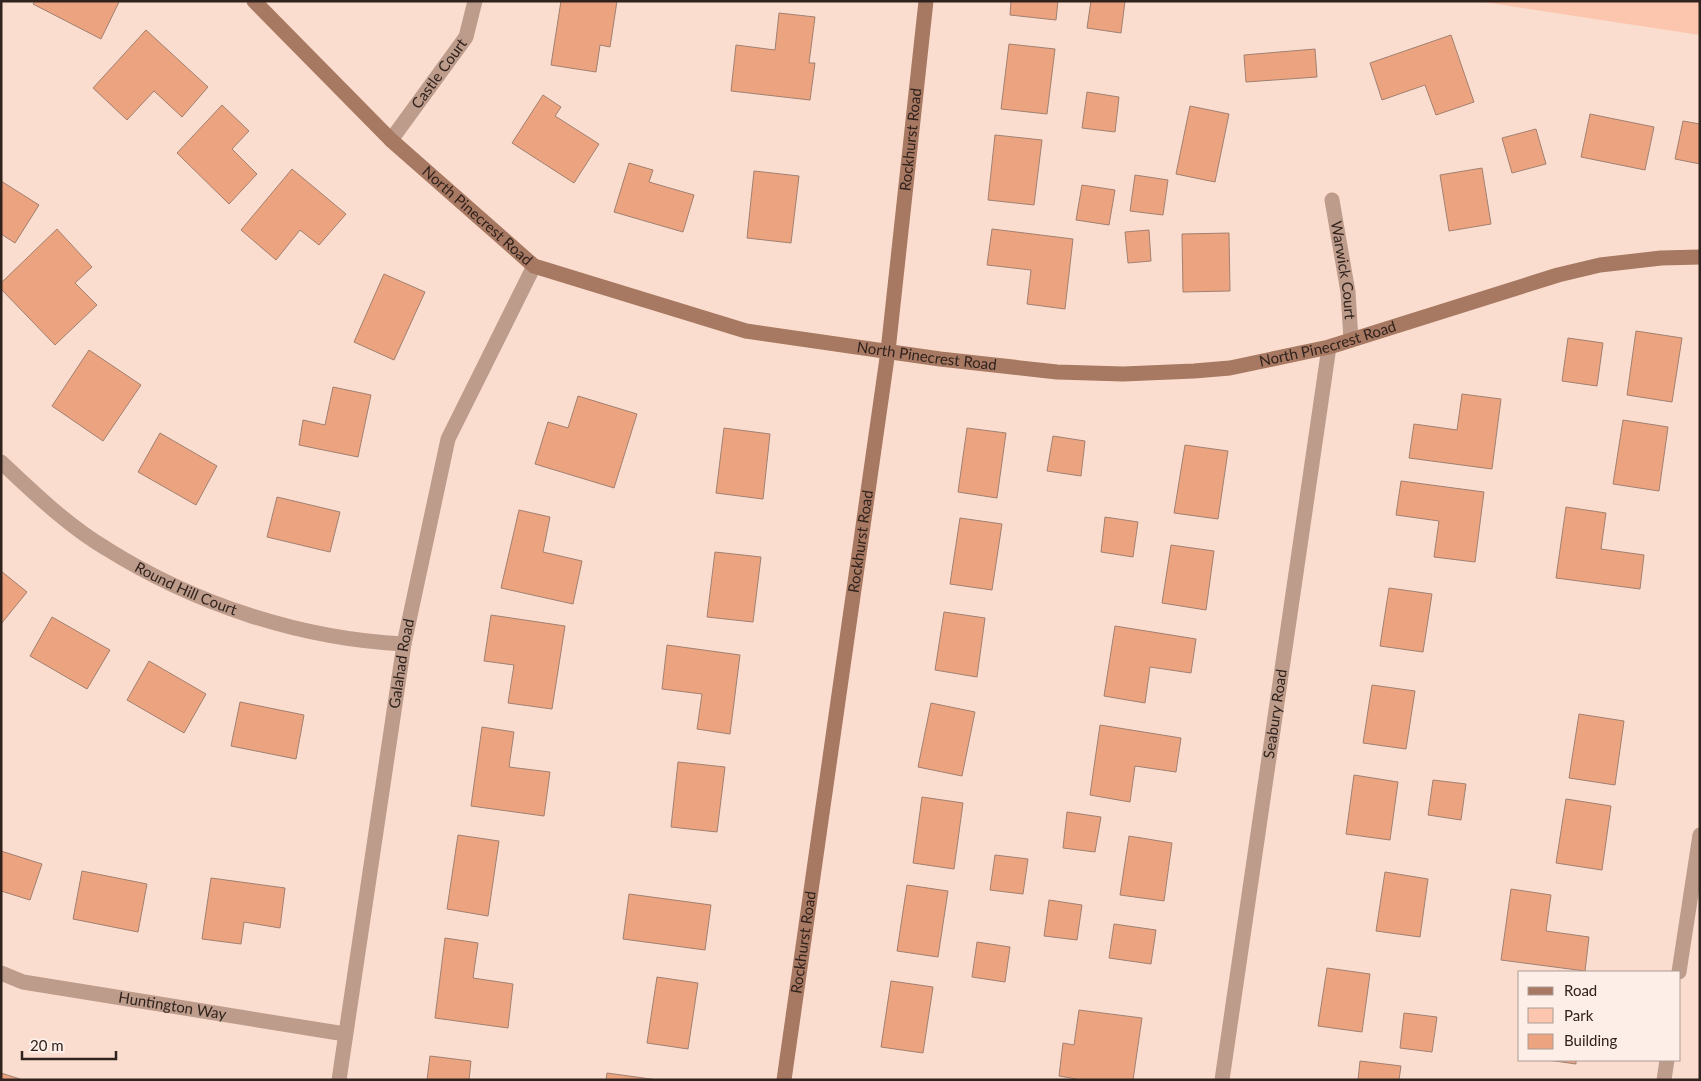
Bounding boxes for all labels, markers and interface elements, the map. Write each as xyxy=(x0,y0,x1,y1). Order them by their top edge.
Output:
street label: Castle Court xyxy=(407,34,470,112)
street label: Rockhurst Road xyxy=(895,87,924,192)
street label: North Pinecrest Road xyxy=(419,162,537,269)
street label: Warwick Court xyxy=(1328,219,1360,320)
street label: North Pinecrest Road xyxy=(1257,317,1398,370)
street label: North Pinecrest Road xyxy=(856,337,998,373)
street label: Rockhurst Road xyxy=(844,489,876,594)
street label: Round Hill Court xyxy=(132,557,240,619)
street label: Galahad Road xyxy=(384,617,417,710)
street label: Seabury Road xyxy=(1259,668,1290,760)
street label: Rockhurst Road xyxy=(786,890,819,995)
legend xyxy=(1518,971,1681,1061)
text: Road xyxy=(1564,981,1597,999)
street label: Huntington Way xyxy=(117,988,228,1023)
text: Park xyxy=(1564,1006,1594,1024)
scale bar xyxy=(22,1028,116,1060)
text: Building xyxy=(1564,1031,1617,1049)
text: 20 m xyxy=(30,1036,64,1054)

